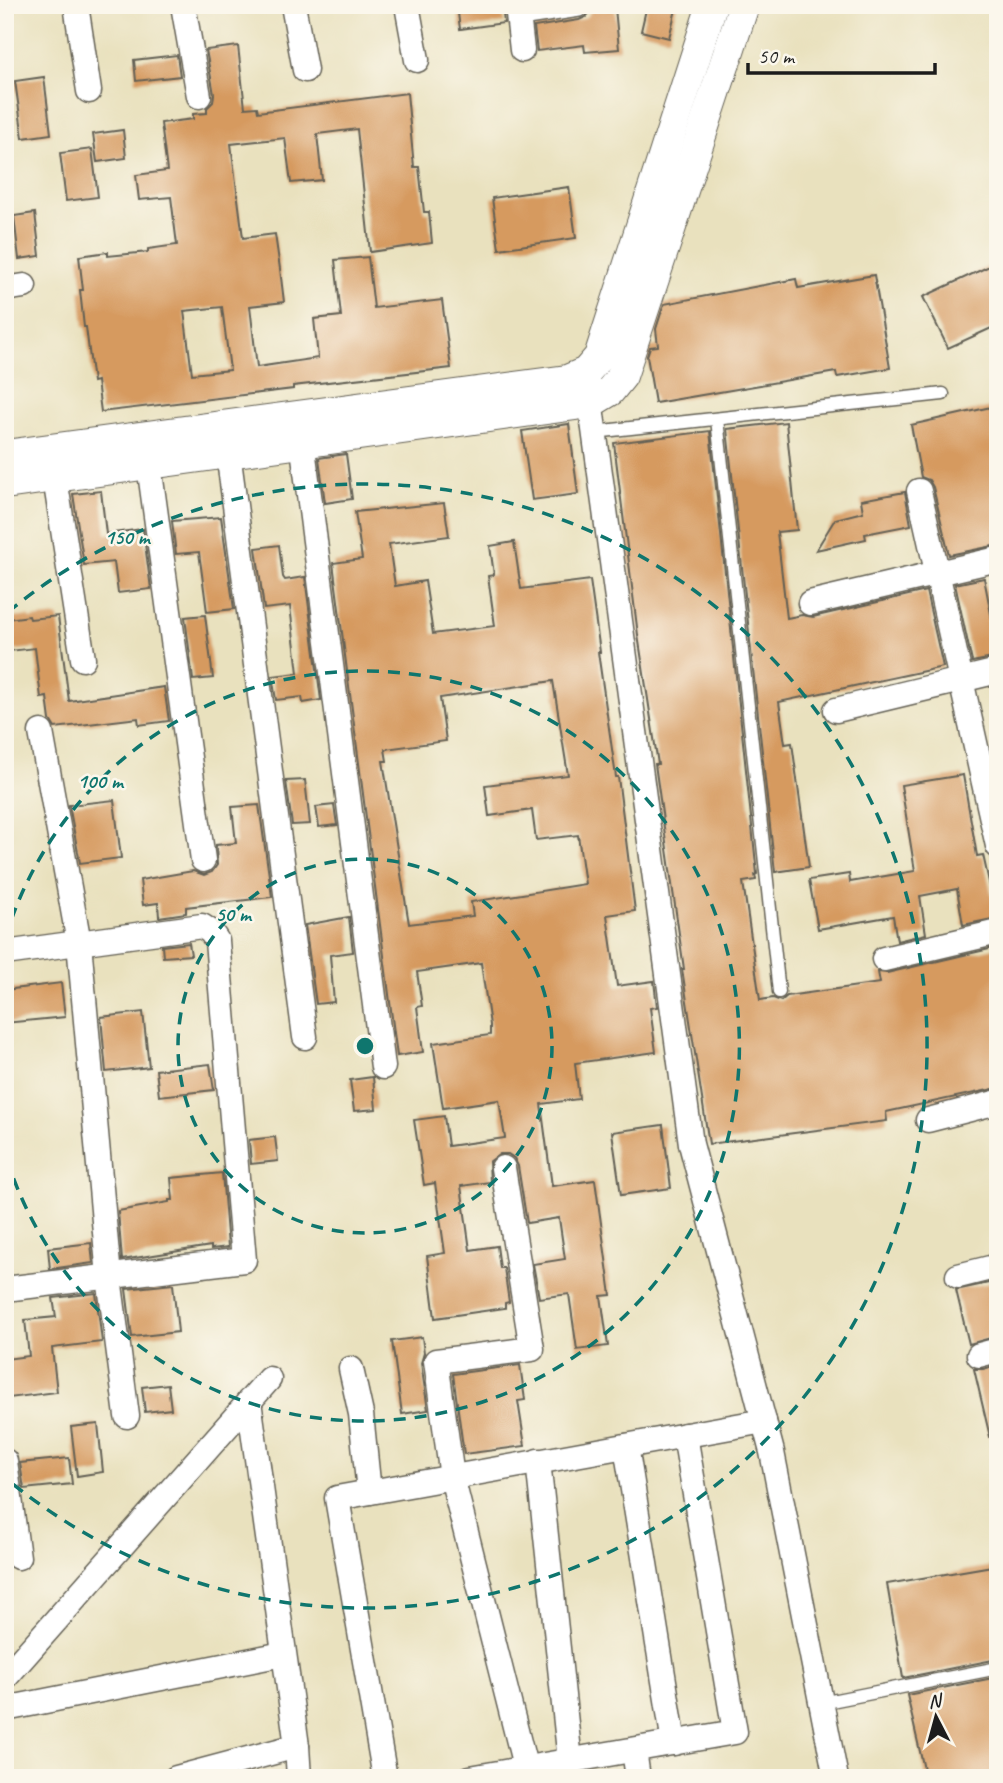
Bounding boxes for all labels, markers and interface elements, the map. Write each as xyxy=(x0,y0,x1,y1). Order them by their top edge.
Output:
scale bar xyxy=(748,32,935,76)
text: 50 m xyxy=(758,43,796,69)
text: 150 m xyxy=(104,524,152,550)
text: 100 m xyxy=(77,768,125,794)
text: 50 m xyxy=(215,901,253,927)
centre of rings xyxy=(353,1034,377,1058)
north arrow xyxy=(902,1682,972,1752)
text: N xyxy=(927,1688,945,1714)

